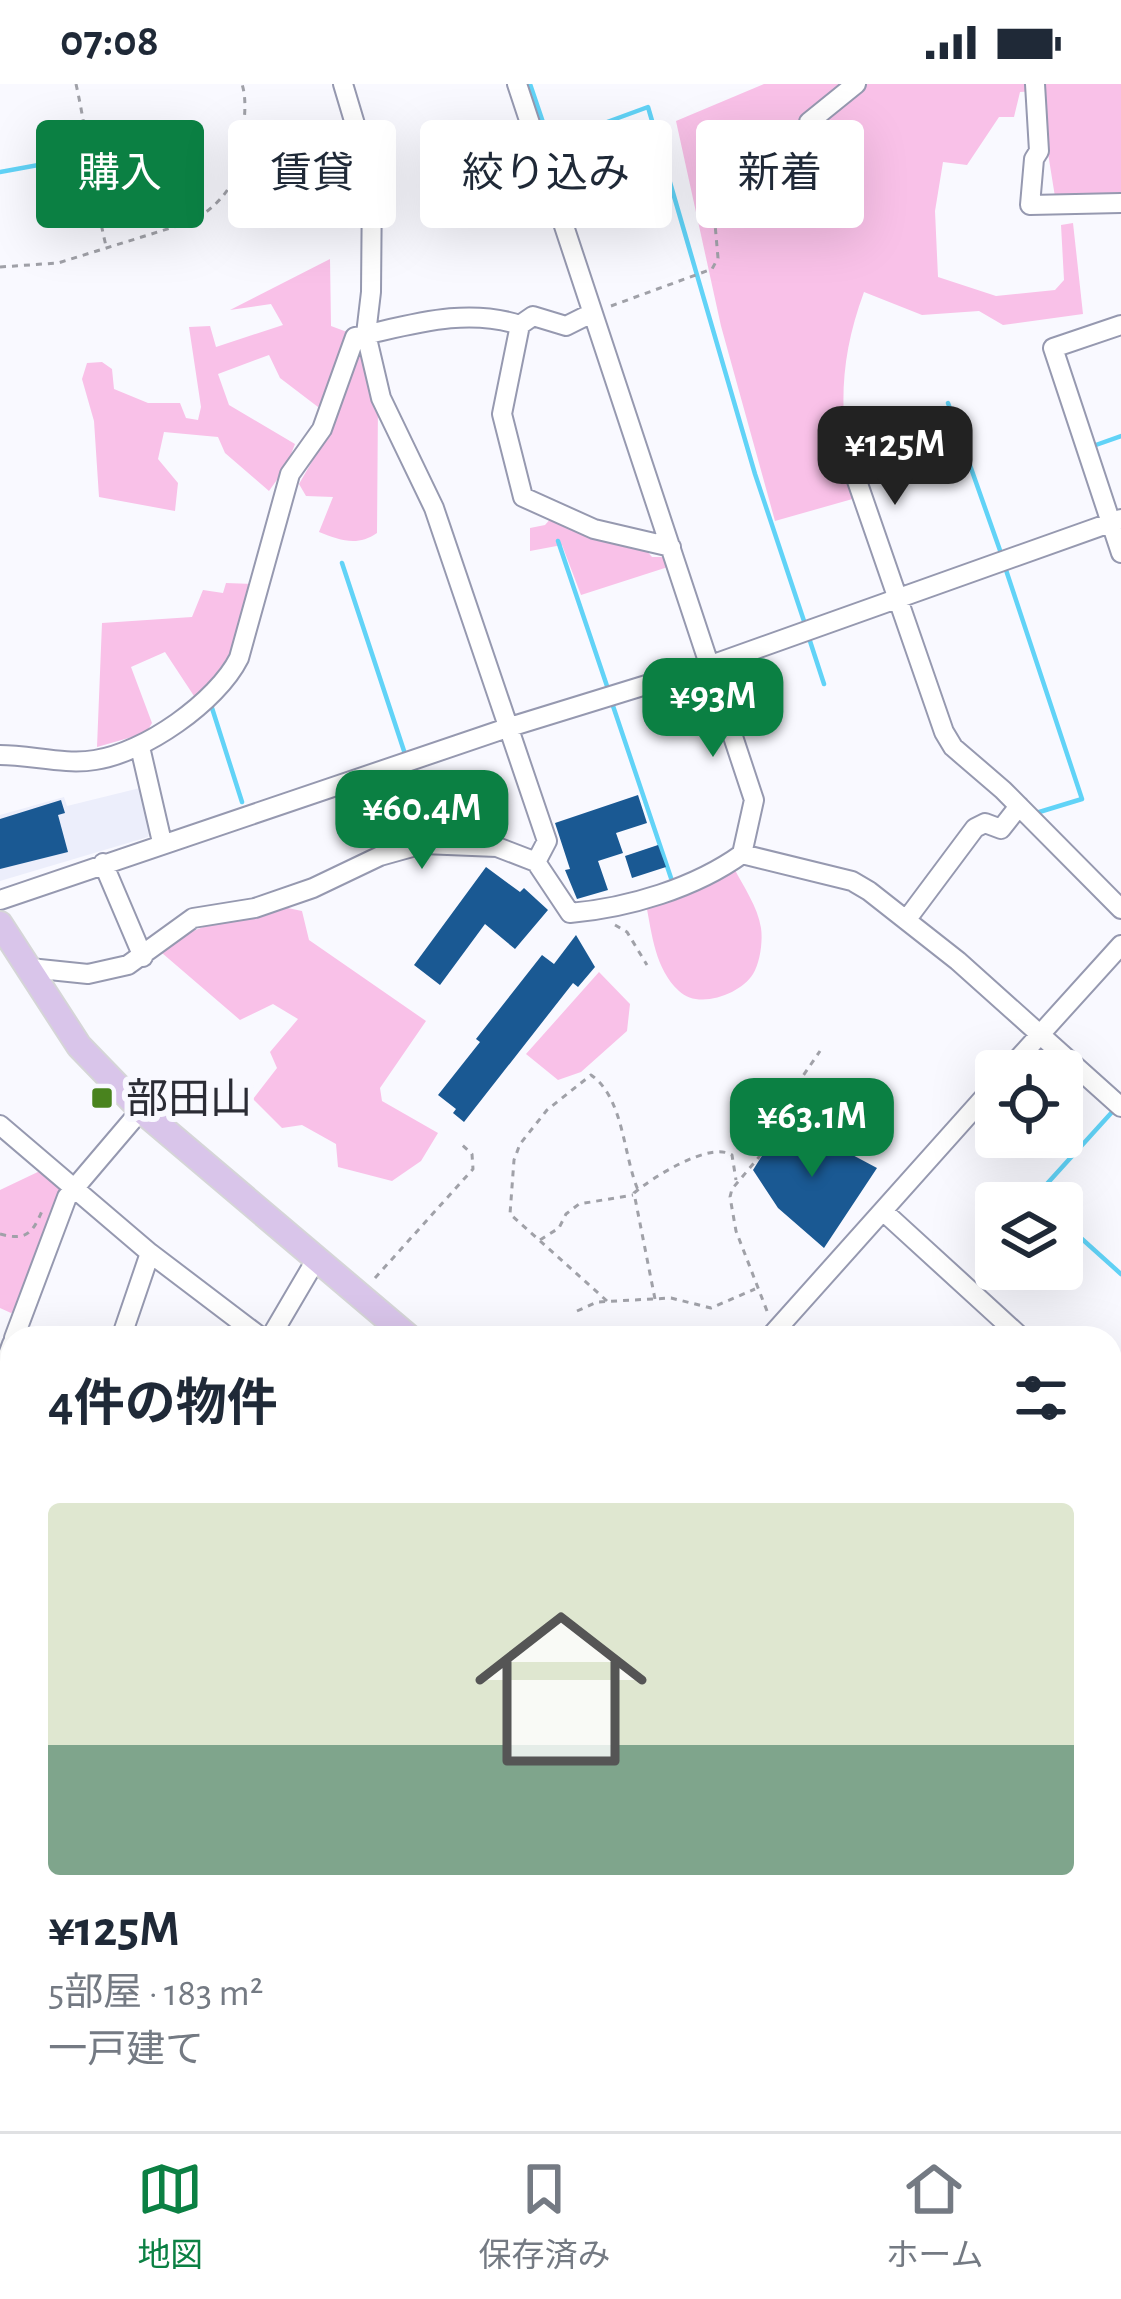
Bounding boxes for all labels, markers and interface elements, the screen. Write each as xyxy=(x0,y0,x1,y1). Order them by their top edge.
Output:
text: 07:08 xyxy=(60,19,159,64)
chip: 購入 xyxy=(36,120,204,228)
chip: 賃貸 xyxy=(228,120,396,228)
chip: 絞り込み xyxy=(420,120,672,228)
chip: 新着 xyxy=(696,120,864,228)
pin: ¥125M xyxy=(811,406,979,508)
text: ¥125M xyxy=(845,425,945,464)
pin: ¥93M xyxy=(642,658,784,760)
text: ¥93M xyxy=(669,677,757,716)
pin: ¥60.4M xyxy=(324,770,520,872)
text: ¥60.4M xyxy=(362,789,482,828)
map controls xyxy=(975,1050,1083,1290)
button: locate xyxy=(975,1050,1083,1158)
place label: 部田山 xyxy=(126,1077,252,1121)
pin: ¥63.1M xyxy=(714,1078,910,1180)
marker: 部田山 xyxy=(89,1085,115,1111)
text: ¥63.1M xyxy=(757,1097,867,1136)
button: layers xyxy=(975,1182,1083,1290)
icon: filters xyxy=(1008,1365,1074,1431)
text: 4件の物件 xyxy=(48,1379,278,1430)
icon: home xyxy=(453,1581,669,1797)
text: ¥125M xyxy=(48,1904,180,1955)
text: 5部屋 · 183 m² xyxy=(48,1974,263,2013)
text: 一戸建て xyxy=(48,2031,204,2070)
tab: 地図 xyxy=(137,2156,203,2277)
tab: 保存済み xyxy=(478,2156,610,2277)
tab: ホーム xyxy=(885,2156,983,2277)

